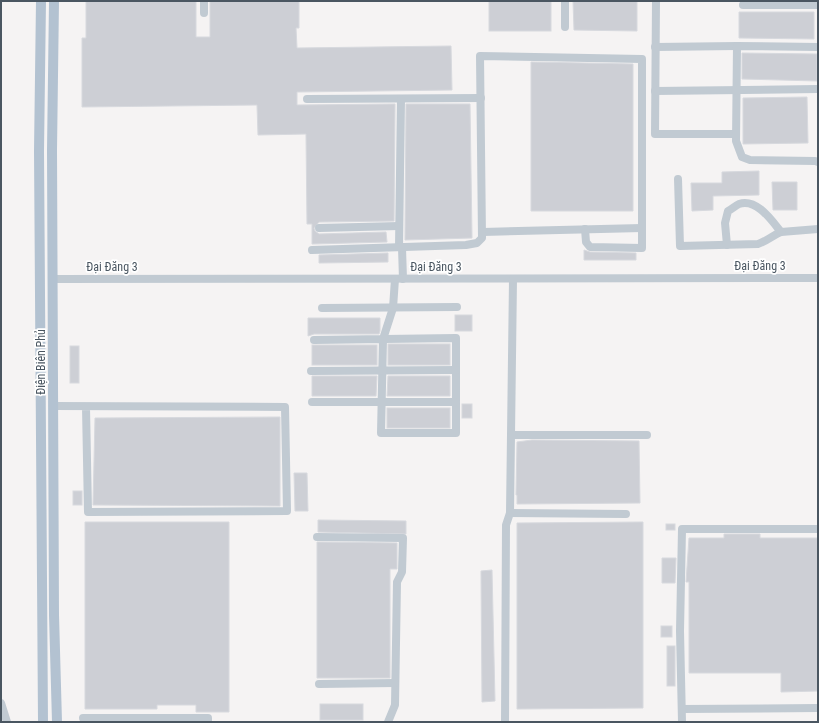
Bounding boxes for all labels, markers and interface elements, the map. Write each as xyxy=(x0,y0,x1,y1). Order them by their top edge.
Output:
street label: Đại Đăng 3 xyxy=(734,259,786,273)
street label: Đại Đăng 3 xyxy=(86,260,138,274)
street label: Đại Đăng 3 xyxy=(410,260,462,274)
street label: Điện Biên Phủ xyxy=(34,329,48,395)

